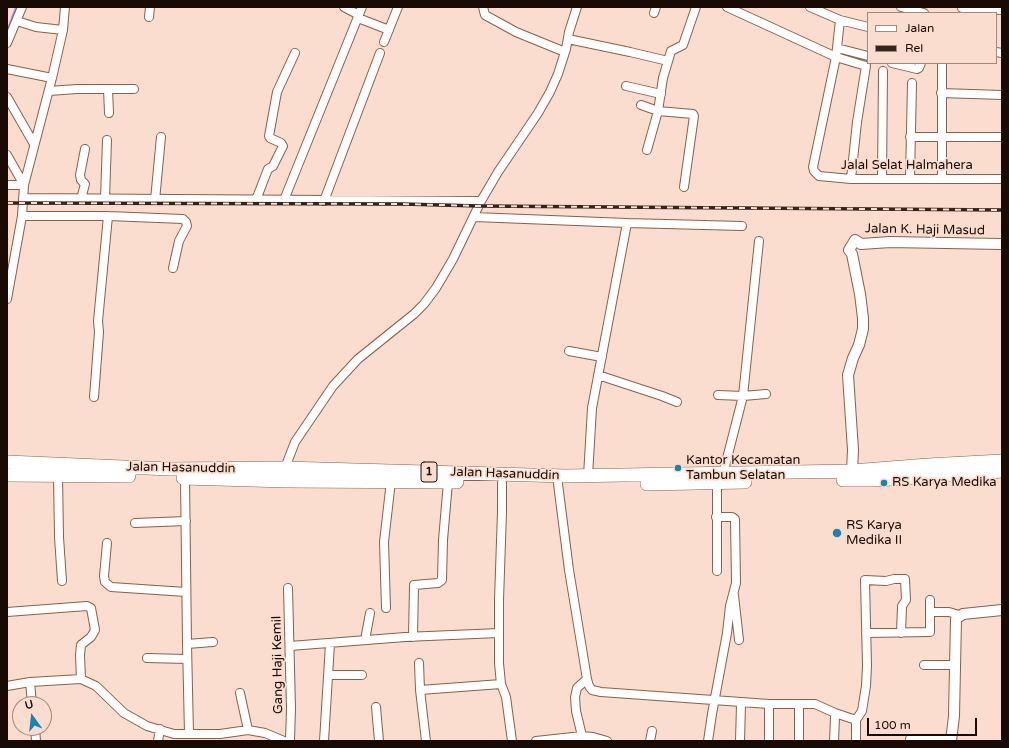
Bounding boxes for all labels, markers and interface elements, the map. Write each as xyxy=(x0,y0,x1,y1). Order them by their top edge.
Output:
legend xyxy=(867,12,997,64)
text: Jalan xyxy=(905,21,934,35)
text: Rel xyxy=(905,41,923,55)
street label: Jalal Selat Halmahera xyxy=(841,158,973,174)
street label: Jalan K. Haji Masud xyxy=(865,221,985,239)
place label: Kantor Kecamatan Tambun Selatan xyxy=(686,453,800,484)
street label: Jalan Hasanuddin xyxy=(126,459,236,477)
road number: 1 xyxy=(421,462,437,482)
marker: Kantor Kecamatan Tambun Selatan xyxy=(673,463,683,473)
street label: Jalan Hasanuddin xyxy=(450,464,560,484)
place label: RS Karya Medika xyxy=(892,475,997,491)
marker: RS Karya Medika xyxy=(879,478,889,488)
place label: RS Karya Medika II xyxy=(846,518,902,549)
marker: RS Karya Medika II xyxy=(831,527,843,539)
street label: Gang Haji Kemil xyxy=(269,616,287,714)
north arrow xyxy=(12,696,52,736)
text: U xyxy=(23,698,35,712)
scale bar xyxy=(869,710,979,736)
text: 100 m xyxy=(874,718,911,732)

